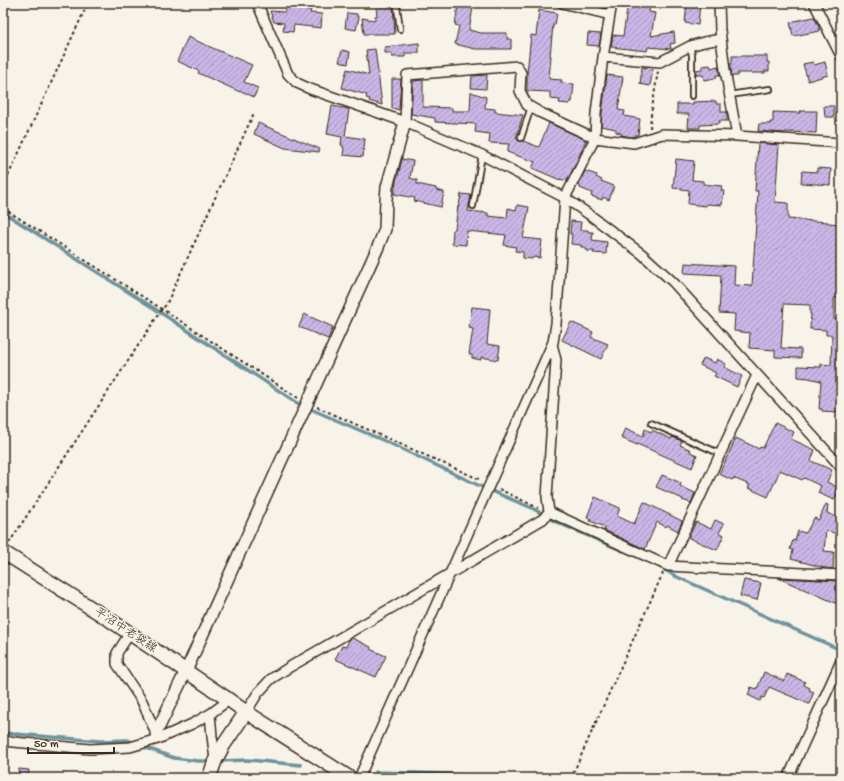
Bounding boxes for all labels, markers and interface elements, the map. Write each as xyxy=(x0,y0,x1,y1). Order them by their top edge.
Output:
street label: 平沼中老袋線 xyxy=(91,605,160,656)
scale bar xyxy=(28,729,114,755)
text: 50 m xyxy=(34,738,59,752)

